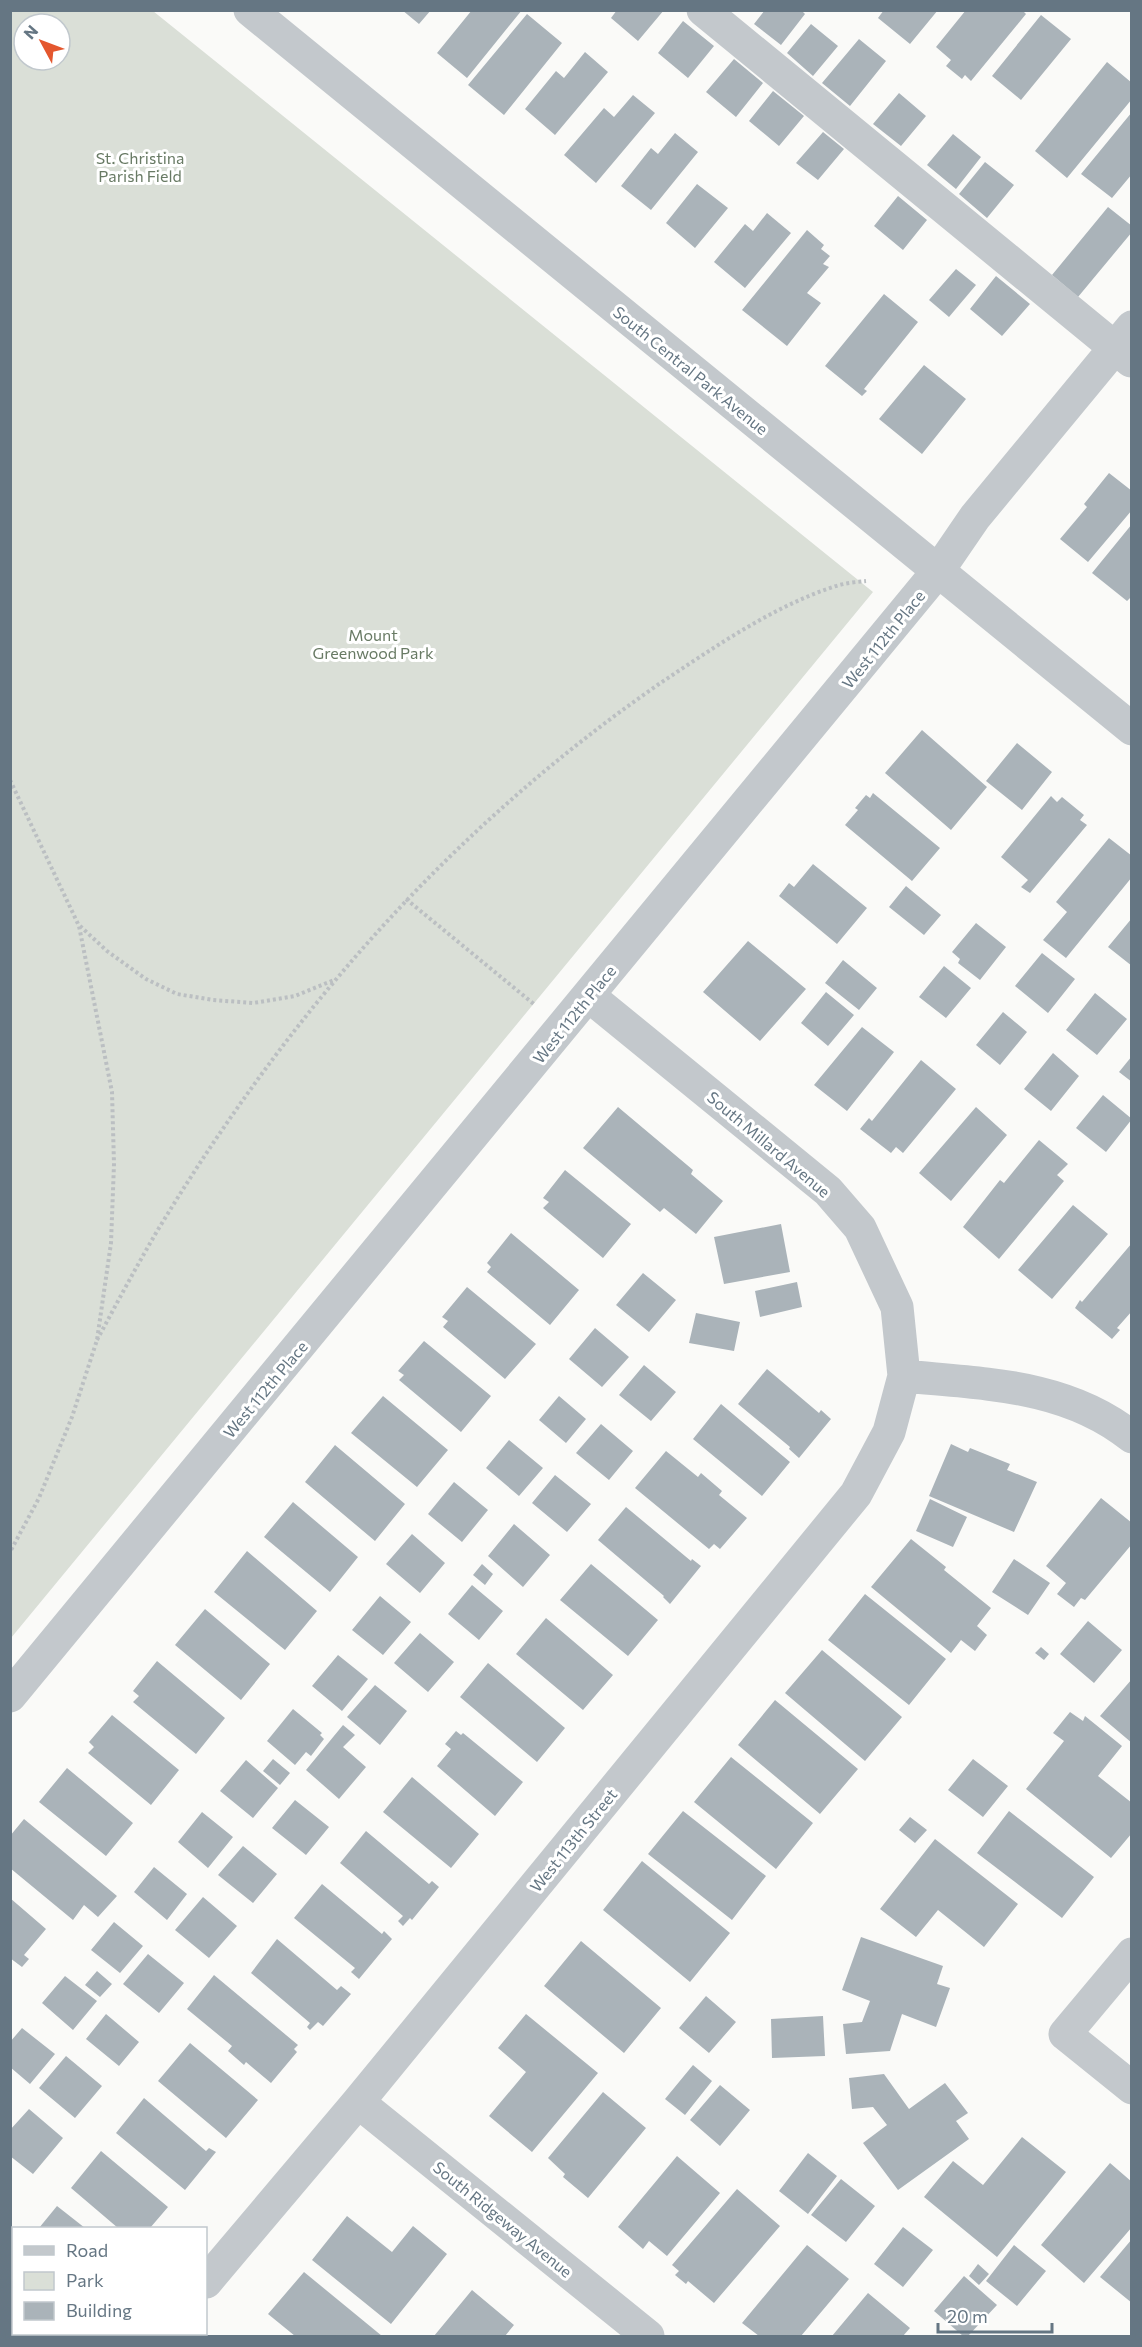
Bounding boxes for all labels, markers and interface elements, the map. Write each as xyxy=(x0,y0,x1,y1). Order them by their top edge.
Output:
north arrow xyxy=(12,12,72,72)
text: N xyxy=(19,21,41,43)
park label: St. Christina Parish Field xyxy=(96,148,184,185)
street label: South Central Park Avenue xyxy=(610,302,772,438)
street label: West 112th Place xyxy=(838,586,928,692)
park label: Mount Greenwood Park xyxy=(312,625,434,662)
street label: West 112th Place xyxy=(529,961,619,1067)
street label: South Millard Avenue xyxy=(704,1087,834,1201)
street label: West 112th Place xyxy=(219,1337,311,1441)
street label: West 113th Street xyxy=(526,1784,621,1895)
street label: South Ridgeway Avenue xyxy=(430,2157,576,2281)
legend xyxy=(12,2227,207,2335)
text: Road xyxy=(66,2239,108,2261)
text: Park xyxy=(66,2269,104,2291)
scale bar xyxy=(938,2296,1052,2334)
text: Building xyxy=(66,2299,132,2321)
text: 20 m xyxy=(947,2305,988,2327)

